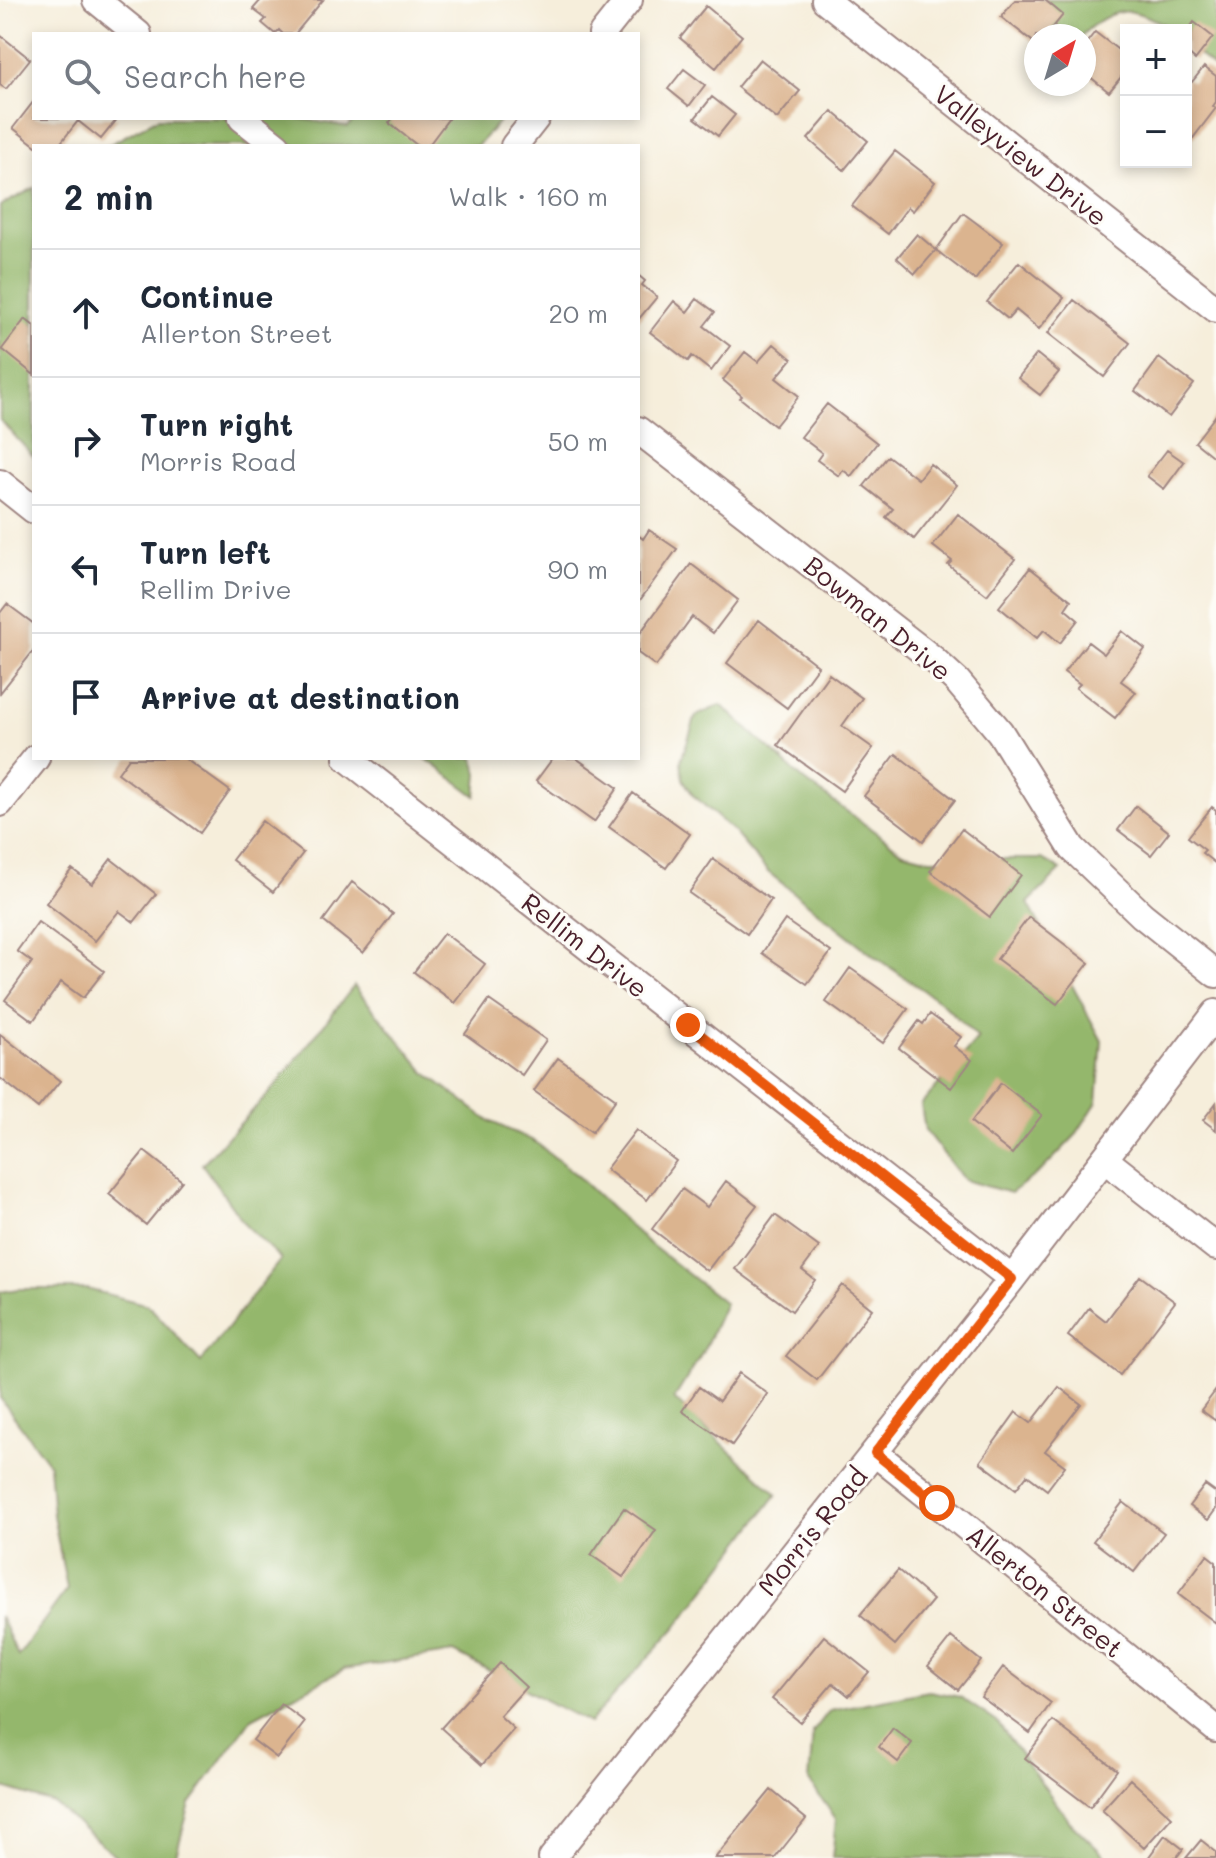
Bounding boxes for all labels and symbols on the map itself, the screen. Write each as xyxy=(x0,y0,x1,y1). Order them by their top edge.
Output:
north arrow xyxy=(1024,24,1096,96)
street label: Valleyview Drive xyxy=(928,77,1114,233)
street label: Bowman Drive xyxy=(797,548,959,688)
street label: Rellim Drive xyxy=(515,885,655,1005)
route end xyxy=(670,1007,706,1043)
street label: Morris Road xyxy=(750,1460,874,1602)
route start xyxy=(919,1485,955,1521)
street label: Allerton Street xyxy=(959,1517,1131,1665)

